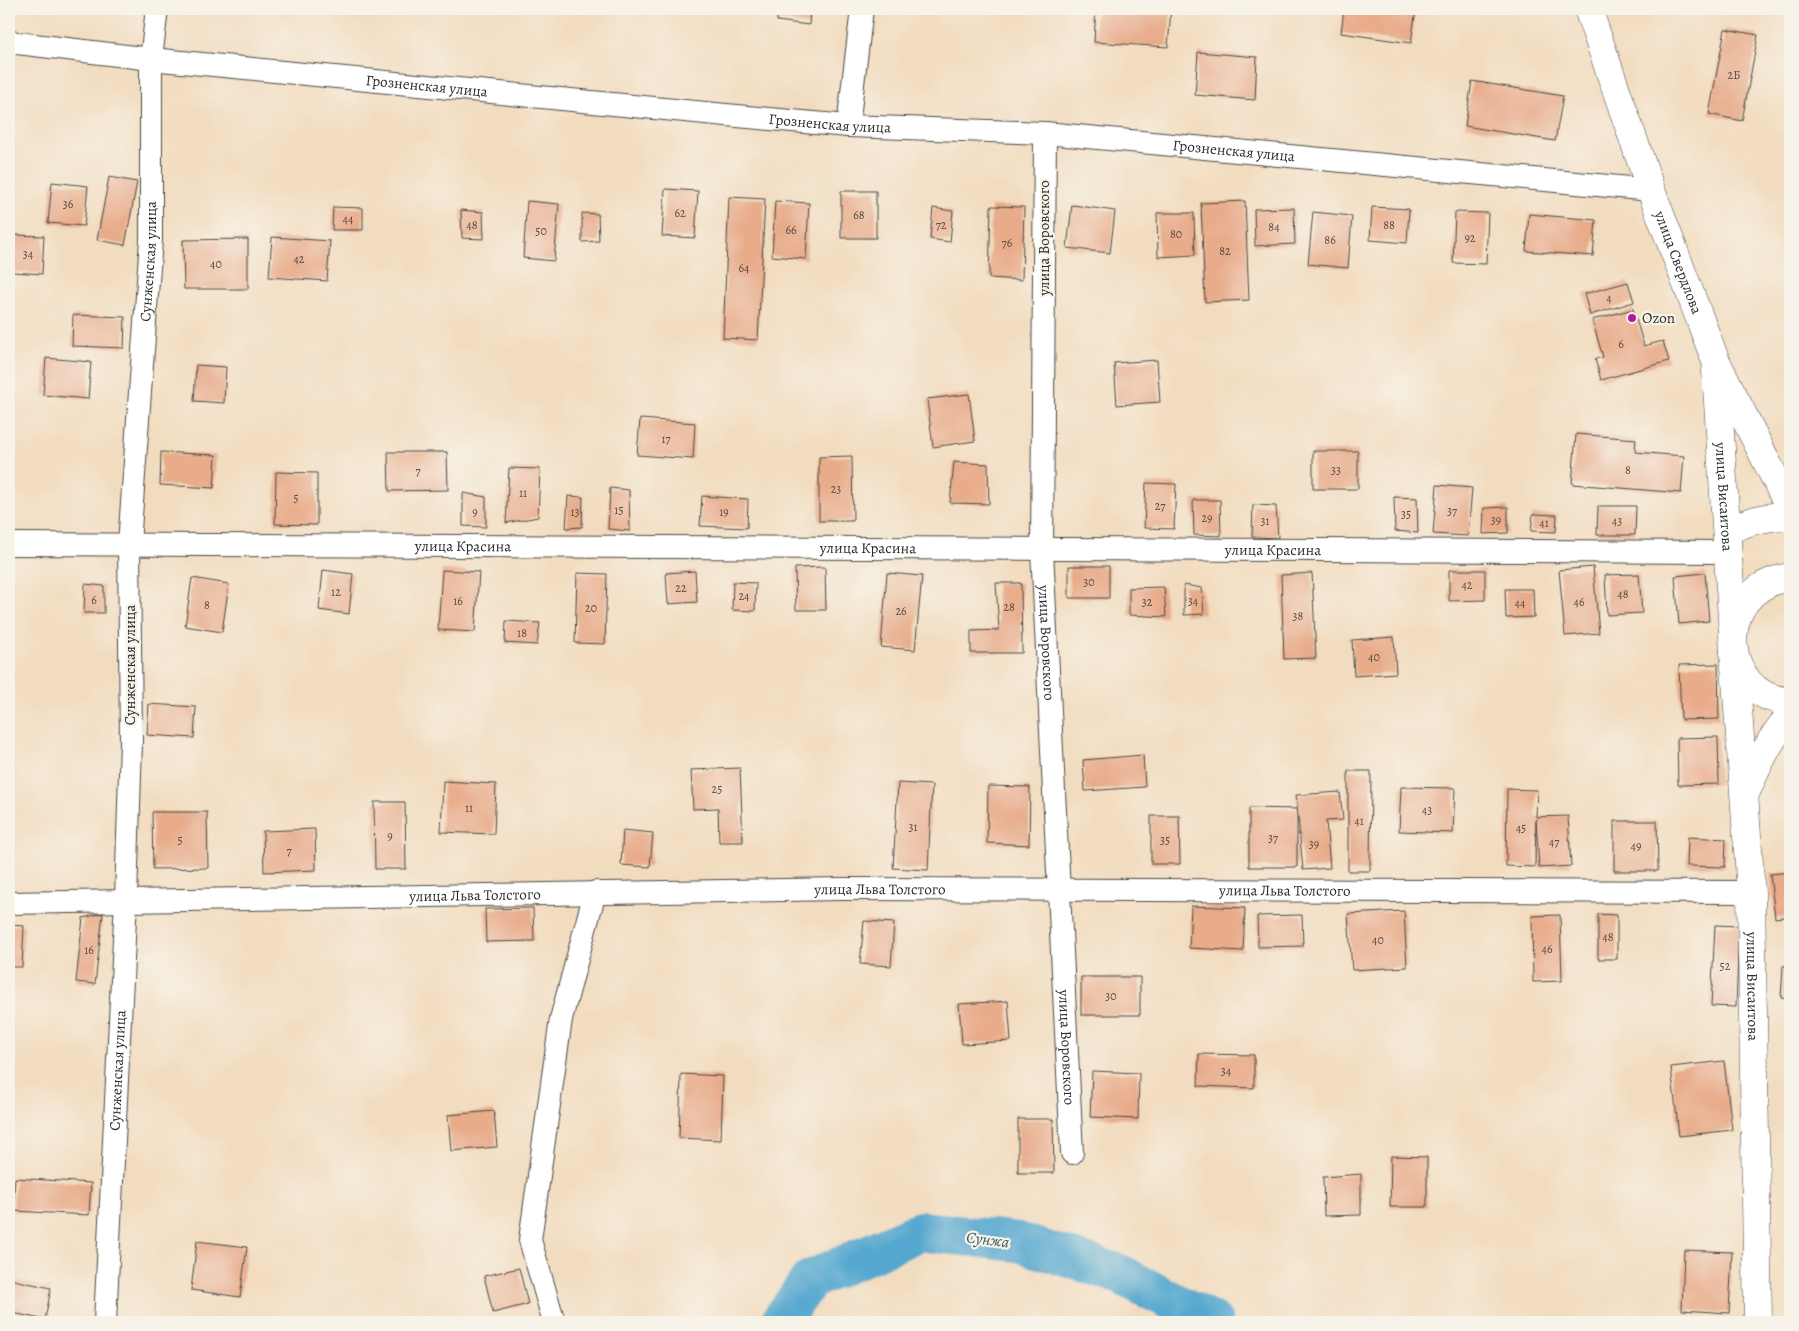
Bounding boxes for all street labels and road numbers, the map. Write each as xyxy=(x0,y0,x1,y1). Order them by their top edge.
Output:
street label: Грозненская улица xyxy=(365,70,489,102)
street label: Грозненская улица xyxy=(768,109,891,138)
street label: Грозненская улица xyxy=(1172,135,1296,166)
street label: улица Воровского xyxy=(1034,180,1054,297)
street label: Сунженская улица xyxy=(135,201,161,322)
street label: улица Свердлова xyxy=(1649,207,1707,317)
street label: улица Висаитова xyxy=(1711,441,1738,552)
street label: улица Красина xyxy=(414,536,511,556)
street label: улица Красина xyxy=(819,538,916,558)
street label: улица Красина xyxy=(1224,540,1321,560)
street label: улица Воровского xyxy=(1034,584,1059,701)
street label: Сунженская улица xyxy=(120,605,140,725)
street label: улица Льва Толстого xyxy=(813,879,946,899)
street label: улица Льва Толстого xyxy=(1218,880,1351,901)
street label: улица Льва Толстого xyxy=(408,884,541,906)
street label: улица Висаитова xyxy=(1742,931,1763,1041)
street label: улица Воровского xyxy=(1054,988,1080,1106)
street label: Сунженская улица xyxy=(105,1009,130,1131)

